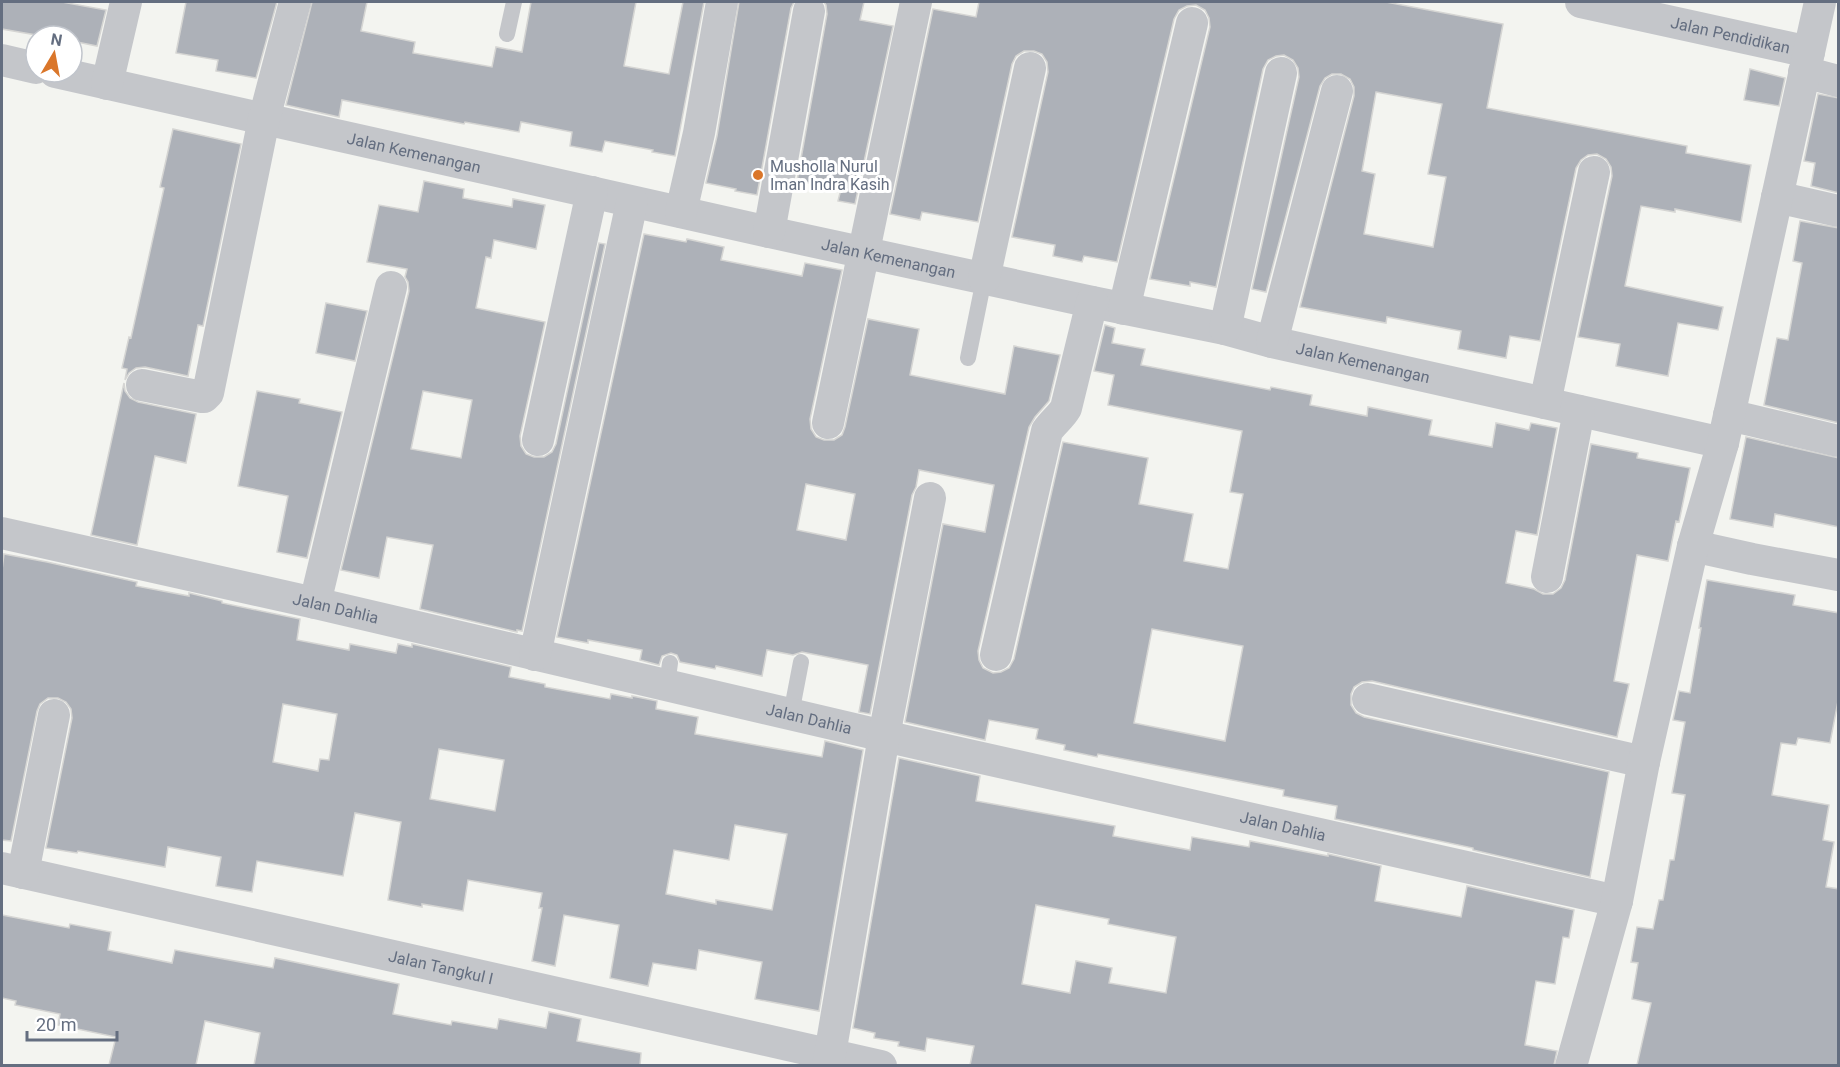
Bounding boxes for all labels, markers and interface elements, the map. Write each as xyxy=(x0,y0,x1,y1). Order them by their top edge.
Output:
street label: Jalan Pendidikan xyxy=(1669,13,1792,58)
north arrow xyxy=(24,24,84,84)
text: N xyxy=(49,29,64,50)
street label: Jalan Kemenangan xyxy=(345,129,483,177)
place label: Musholla Nurul Iman Indra Kasih xyxy=(770,157,890,194)
marker: Musholla Nurul Iman Indra Kasih xyxy=(751,168,765,182)
street label: Jalan Kemenangan xyxy=(820,235,957,282)
street label: Jalan Kemenangan xyxy=(1294,339,1432,387)
street label: Jalan Dahlia xyxy=(291,589,380,628)
street label: Jalan Dahlia xyxy=(764,700,854,738)
street label: Jalan Dahlia xyxy=(1238,807,1328,845)
street label: Jalan Tangkul I xyxy=(387,946,495,988)
scale bar xyxy=(27,1004,117,1042)
text: 20 m xyxy=(36,1014,76,1035)

